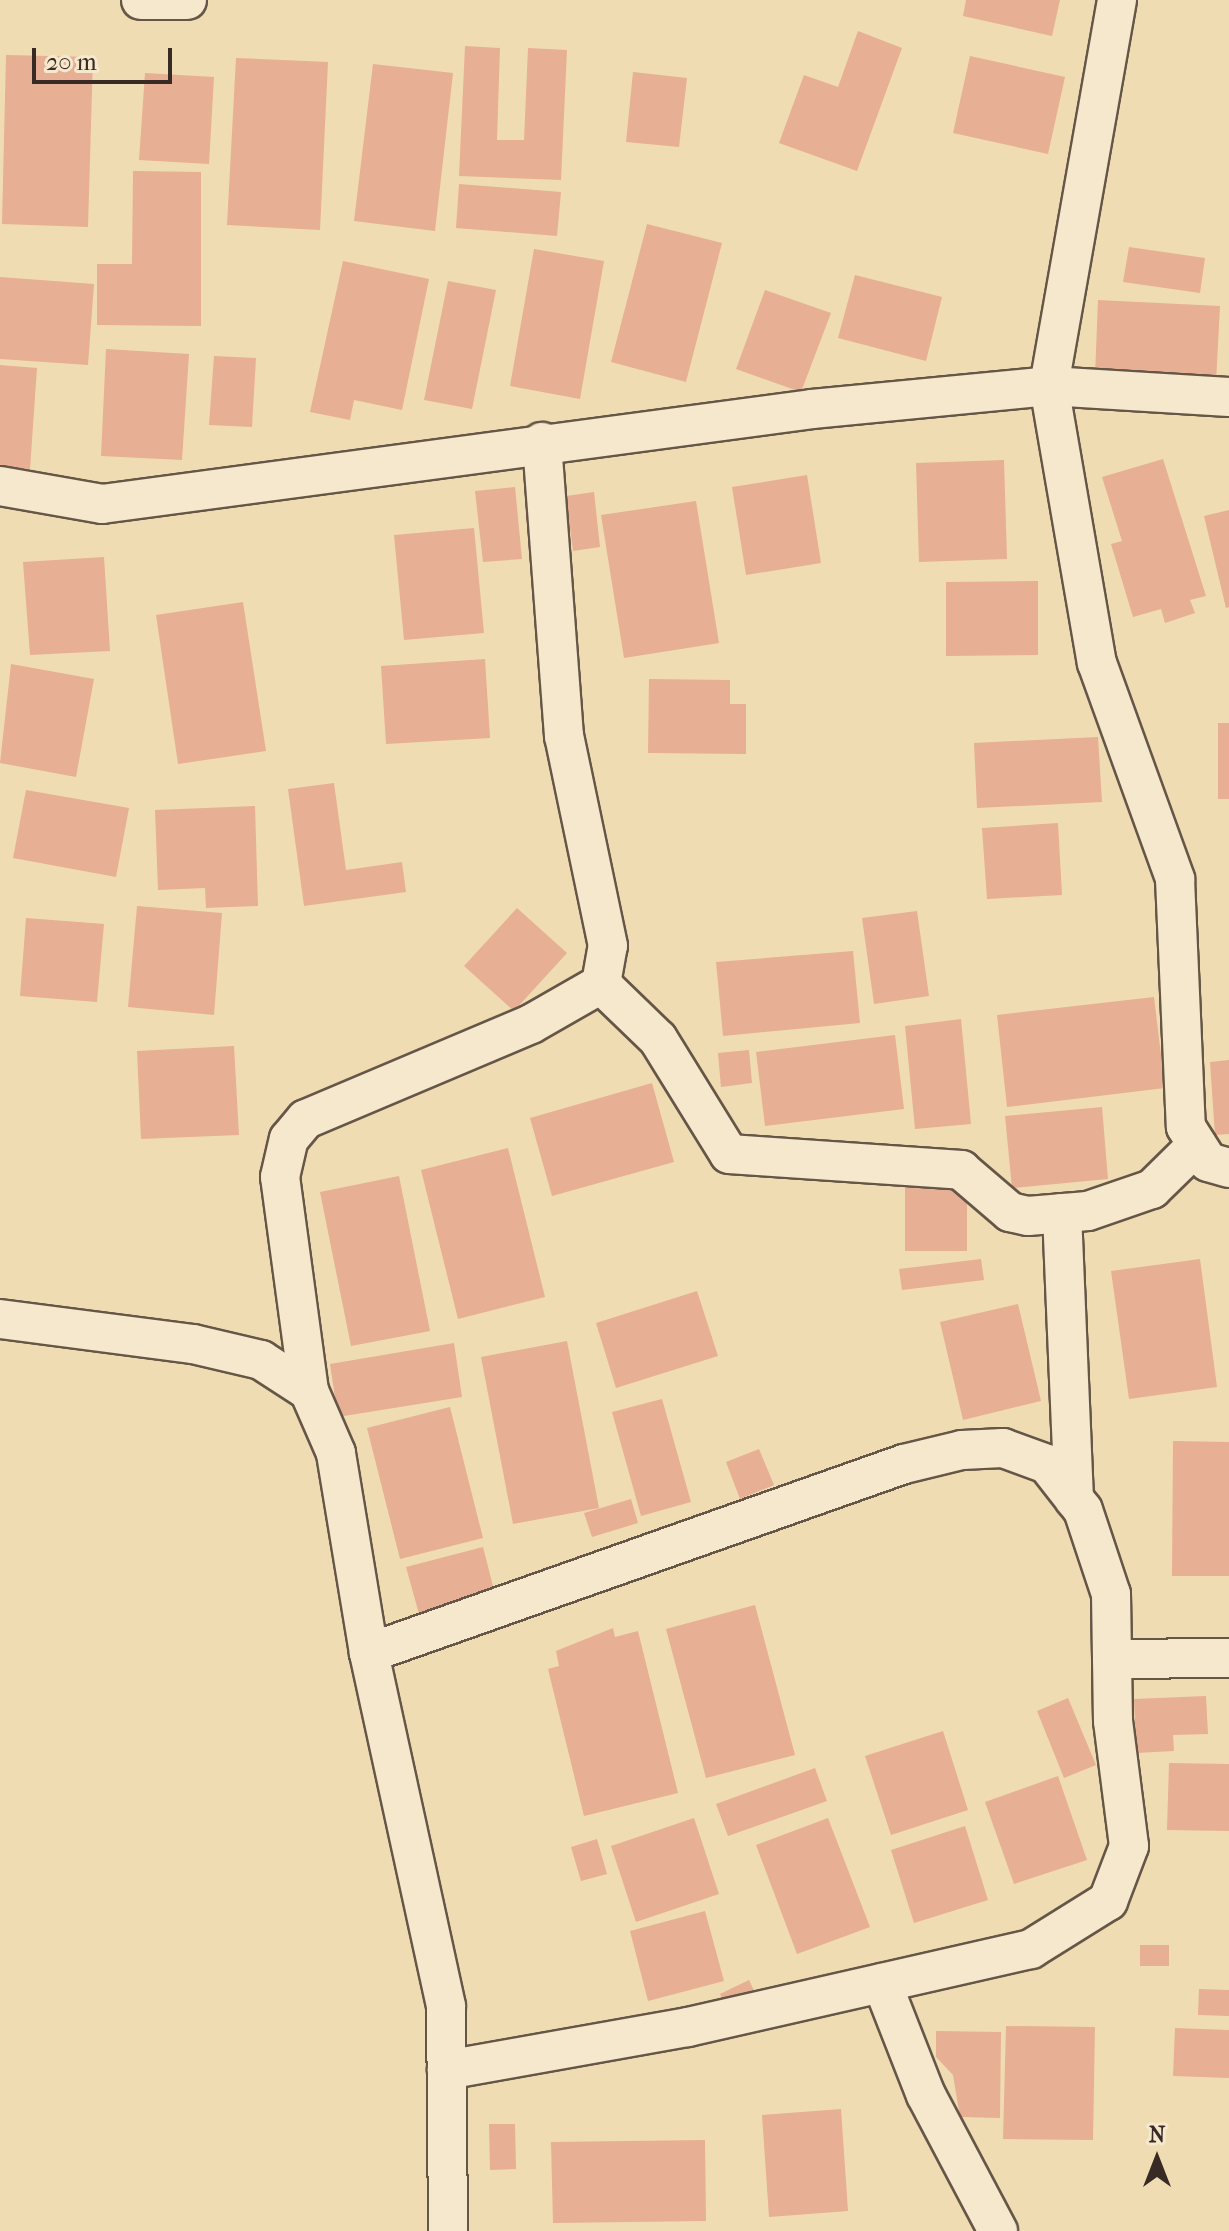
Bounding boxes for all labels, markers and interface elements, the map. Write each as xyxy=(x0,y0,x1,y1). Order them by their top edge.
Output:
scale bar xyxy=(36,32,176,82)
text: 20 m xyxy=(46,48,97,76)
north arrow xyxy=(1117,2119,1197,2199)
text: N xyxy=(1149,2122,1165,2148)

